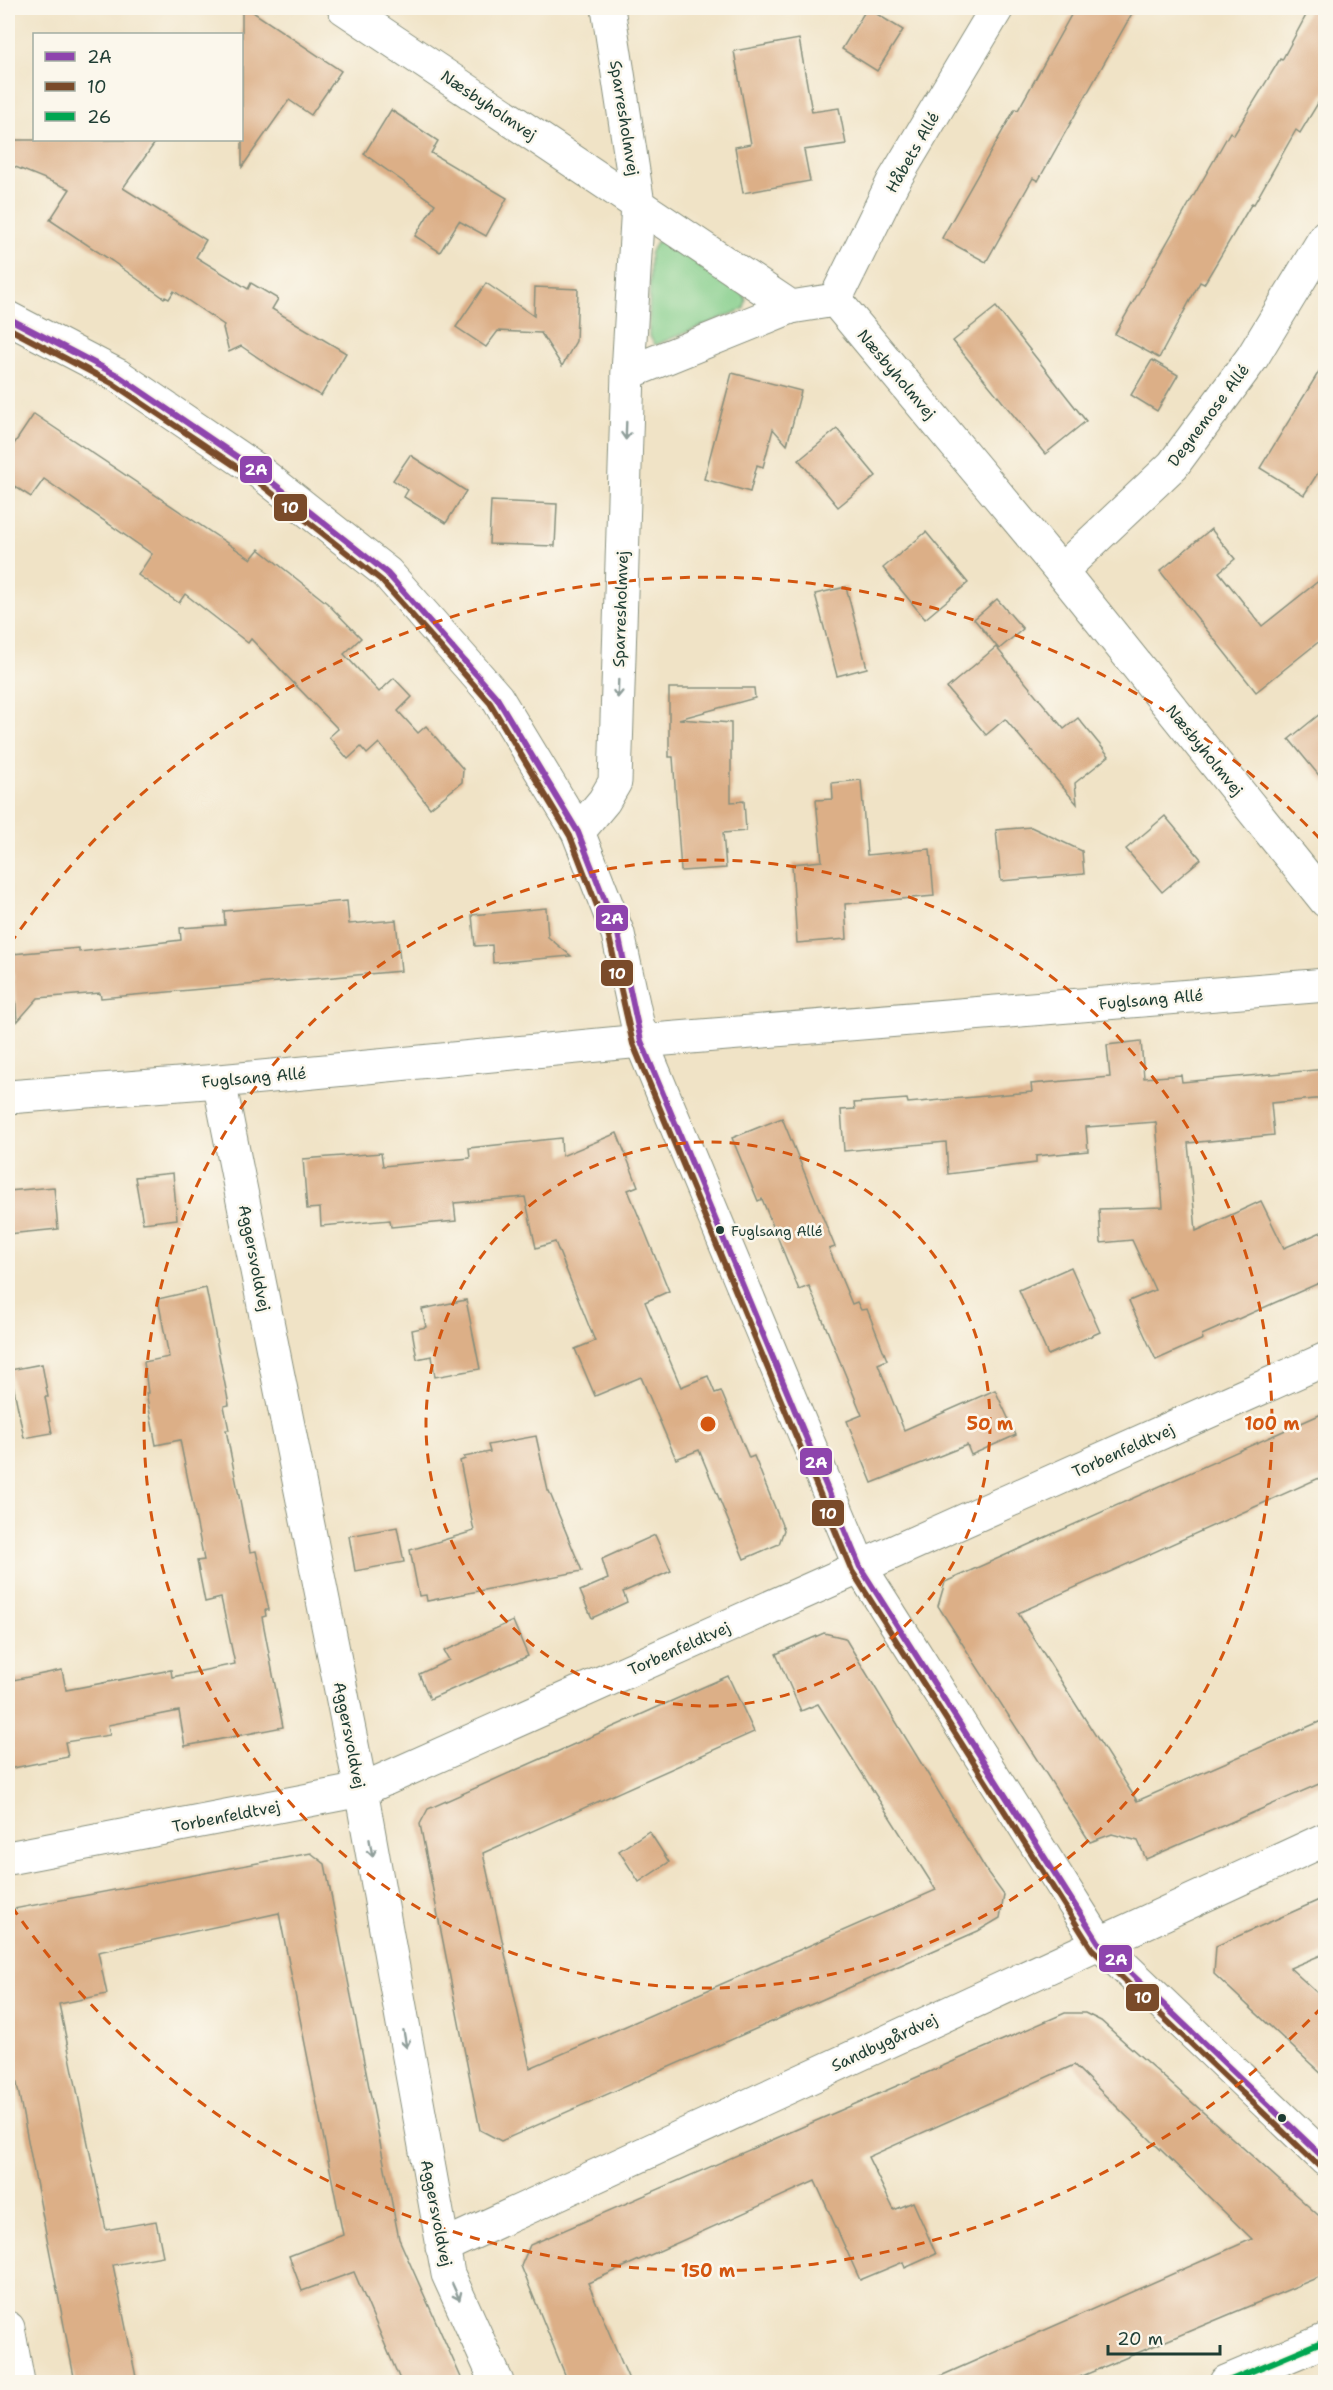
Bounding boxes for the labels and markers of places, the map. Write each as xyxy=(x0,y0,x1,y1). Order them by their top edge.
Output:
place label: Fuglsang Allé xyxy=(731,1222,823,1240)
marker: Fuglsang Allé xyxy=(714,1224,726,1236)
centre of rings xyxy=(698,1414,718,1434)
unlabelled marker xyxy=(1276,2112,1288,2124)

